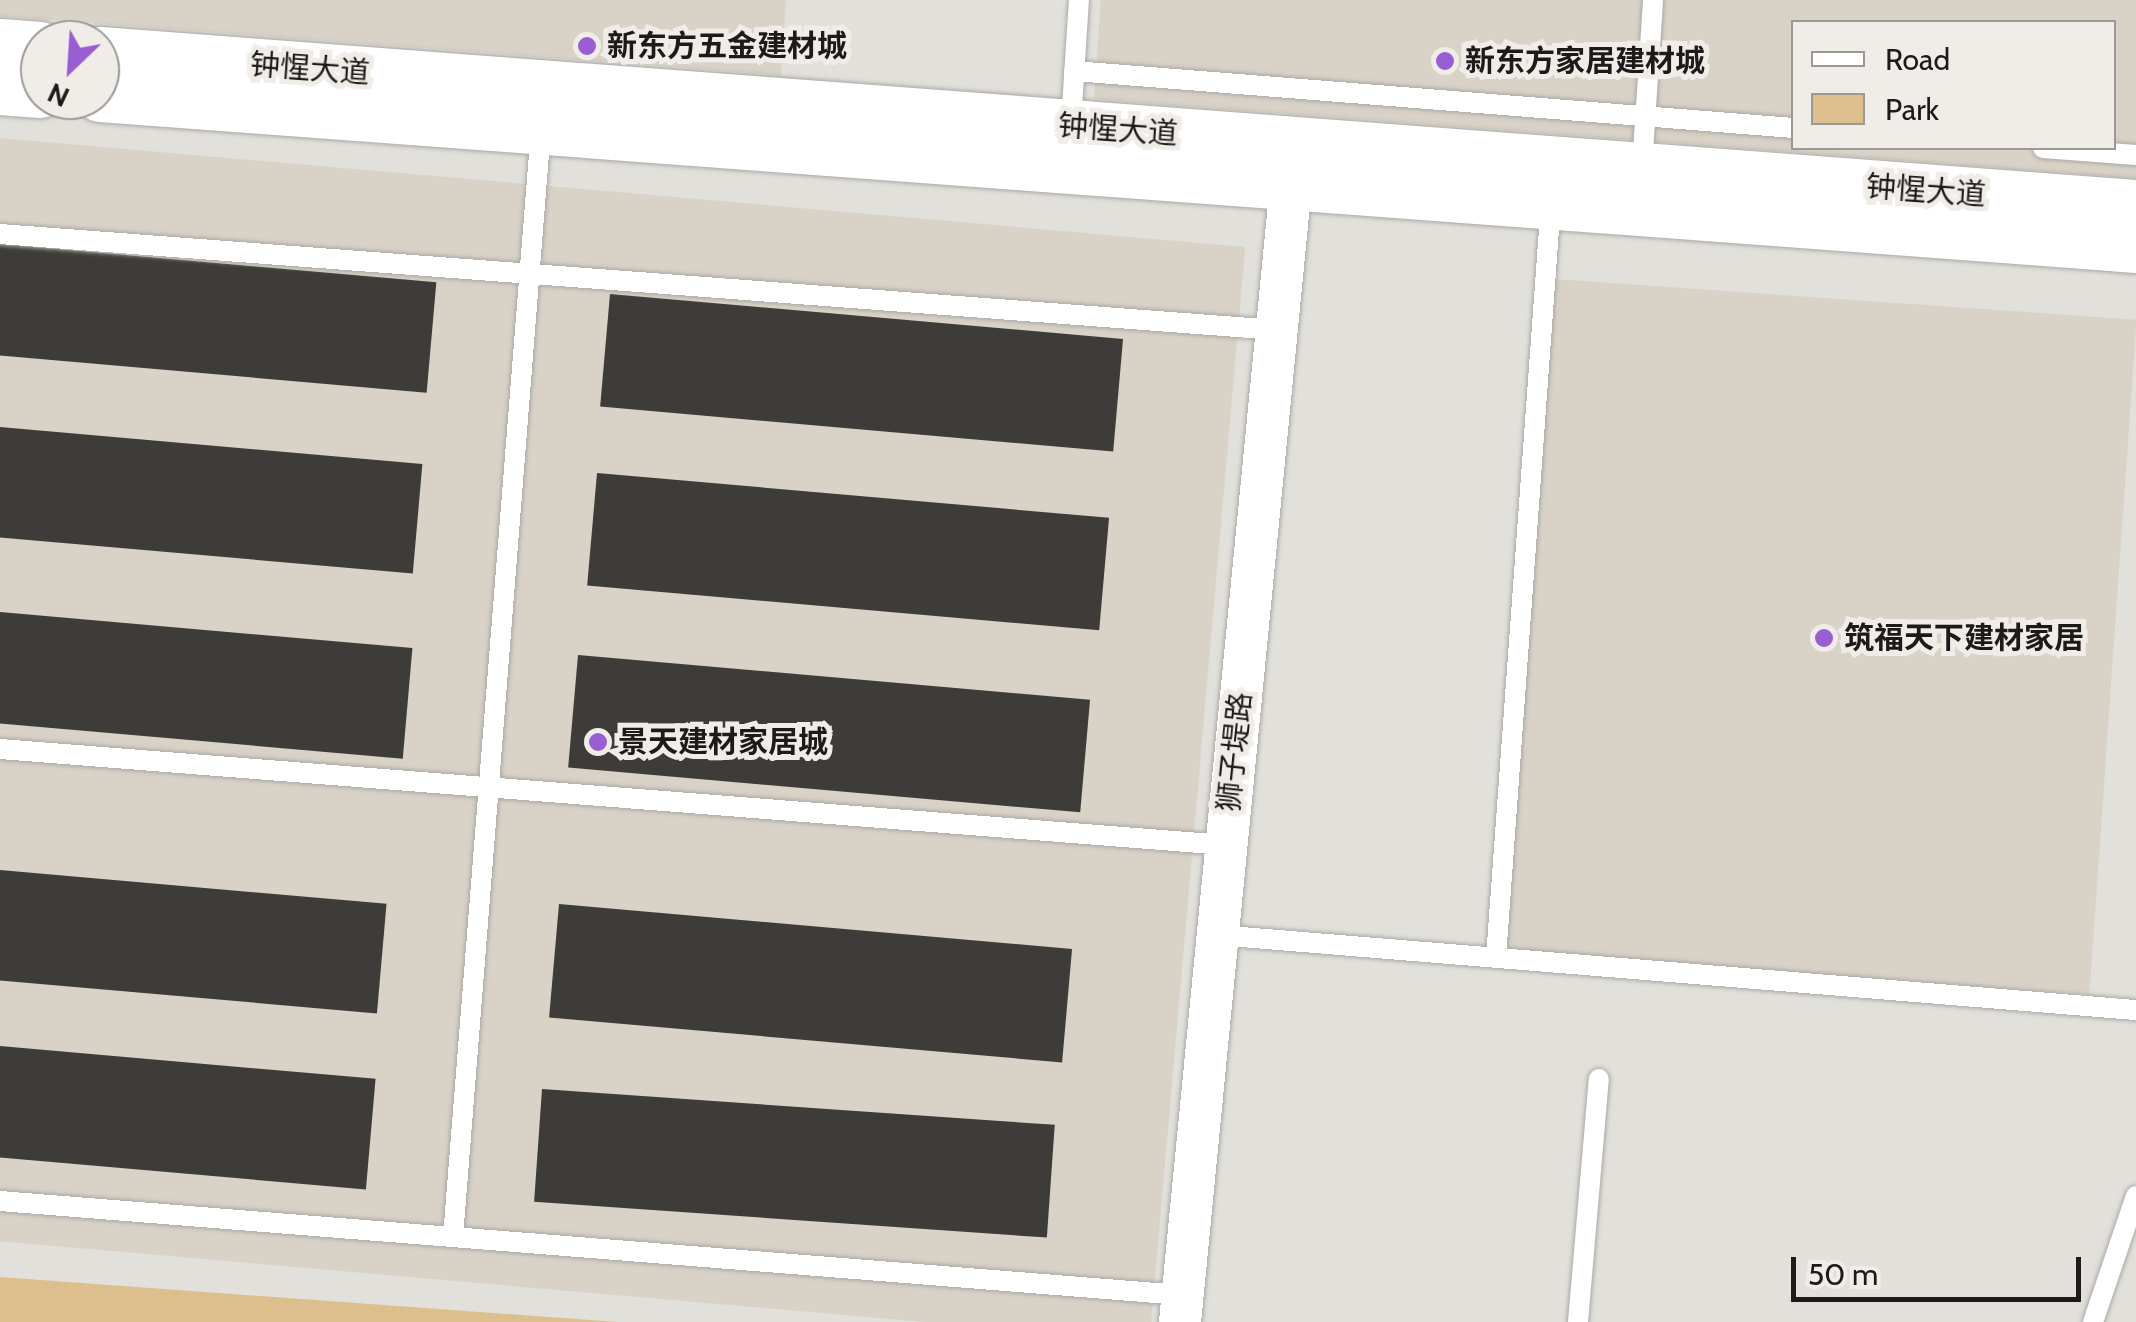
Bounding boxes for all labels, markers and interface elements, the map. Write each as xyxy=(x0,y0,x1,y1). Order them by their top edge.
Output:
north arrow xyxy=(20,20,120,120)
legend xyxy=(1791,20,2116,150)
place label: 新东方五金建材城 xyxy=(607,28,847,64)
marker: 新东方五金建材城 xyxy=(576,35,598,57)
text: Road xyxy=(1885,41,1950,78)
place label: 新东方家居建材城 xyxy=(1465,43,1705,79)
street label: 钟惺大道 xyxy=(249,47,371,91)
marker: 新东方家居建材城 xyxy=(1434,50,1456,72)
text: N xyxy=(42,76,74,115)
text: Park xyxy=(1885,91,1939,128)
street label: 钟惺大道 xyxy=(1057,108,1179,152)
street label: 钟惺大道 xyxy=(1865,169,1987,213)
place label: 筑福天下建材家居 xyxy=(1844,620,2084,656)
marker: 筑福天下建材家居 xyxy=(1813,627,1835,649)
street label: 狮子堤路 xyxy=(1211,690,1259,814)
place label: 景天建材家居城 xyxy=(618,724,828,760)
marker: 景天建材家居城 xyxy=(587,731,609,753)
scale bar xyxy=(1796,1237,2086,1299)
text: 50 m xyxy=(1808,1256,1878,1293)

